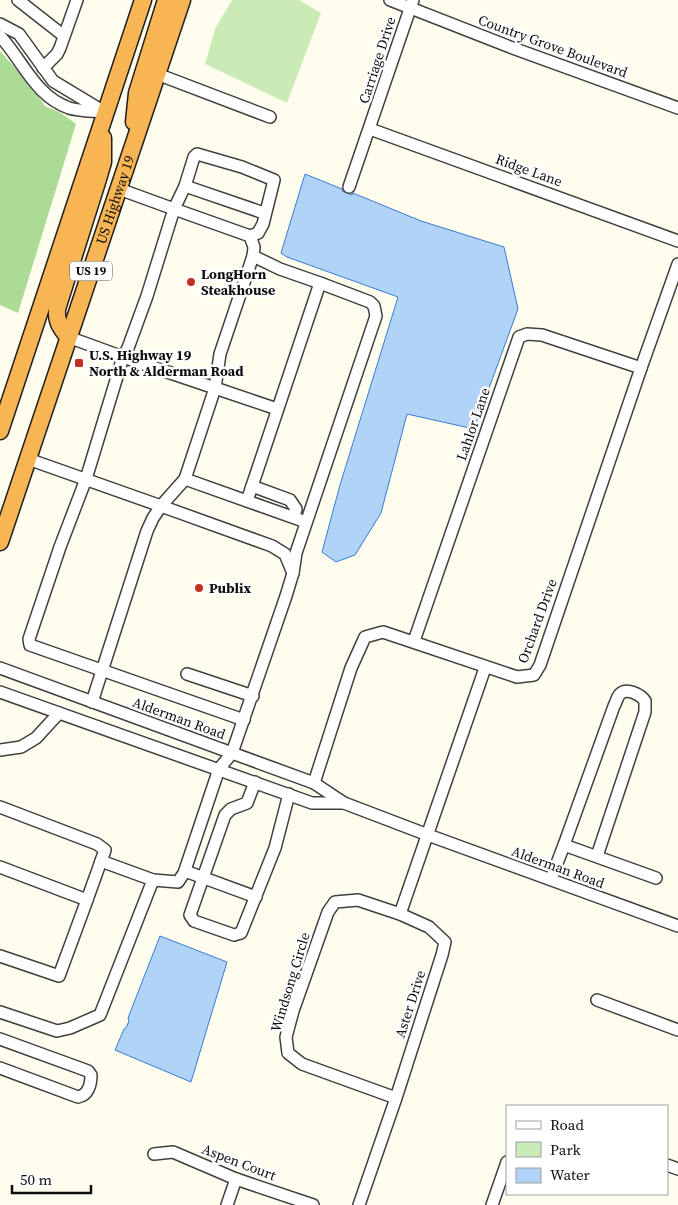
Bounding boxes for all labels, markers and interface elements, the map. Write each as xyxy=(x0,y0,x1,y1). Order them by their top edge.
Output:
street label: Country Grove Boulevard xyxy=(476,10,630,82)
street label: Carriage Drive xyxy=(354,14,400,106)
street label: Ridge Lane xyxy=(493,149,565,191)
street label: US Highway 19 xyxy=(91,153,139,247)
road number: US 19 xyxy=(70,262,112,280)
place label: LongHorn Steakhouse xyxy=(201,264,275,300)
marker: LongHorn Steakhouse xyxy=(185,276,197,288)
place label: U.S. Highway 19 North & Alderman Road xyxy=(89,345,244,381)
marker: U.S. Highway 19 North & Alderman Road xyxy=(73,357,85,369)
street label: Lahlor Lane xyxy=(451,385,495,463)
street label: Orchard Drive xyxy=(512,576,562,666)
place label: Publix xyxy=(209,578,252,598)
marker: Publix xyxy=(193,582,205,594)
street label: Alderman Road xyxy=(130,692,228,744)
street label: Alderman Road xyxy=(509,841,607,893)
street label: Windsong Circle xyxy=(265,930,315,1034)
street label: Aster Drive xyxy=(390,968,430,1040)
legend xyxy=(506,1105,668,1195)
text: Road xyxy=(550,1114,584,1135)
street label: Aspen Court xyxy=(199,1139,279,1185)
text: Park xyxy=(550,1139,582,1160)
scale bar xyxy=(12,1162,91,1194)
text: Water xyxy=(550,1164,591,1185)
text: 50 m xyxy=(20,1169,52,1190)

